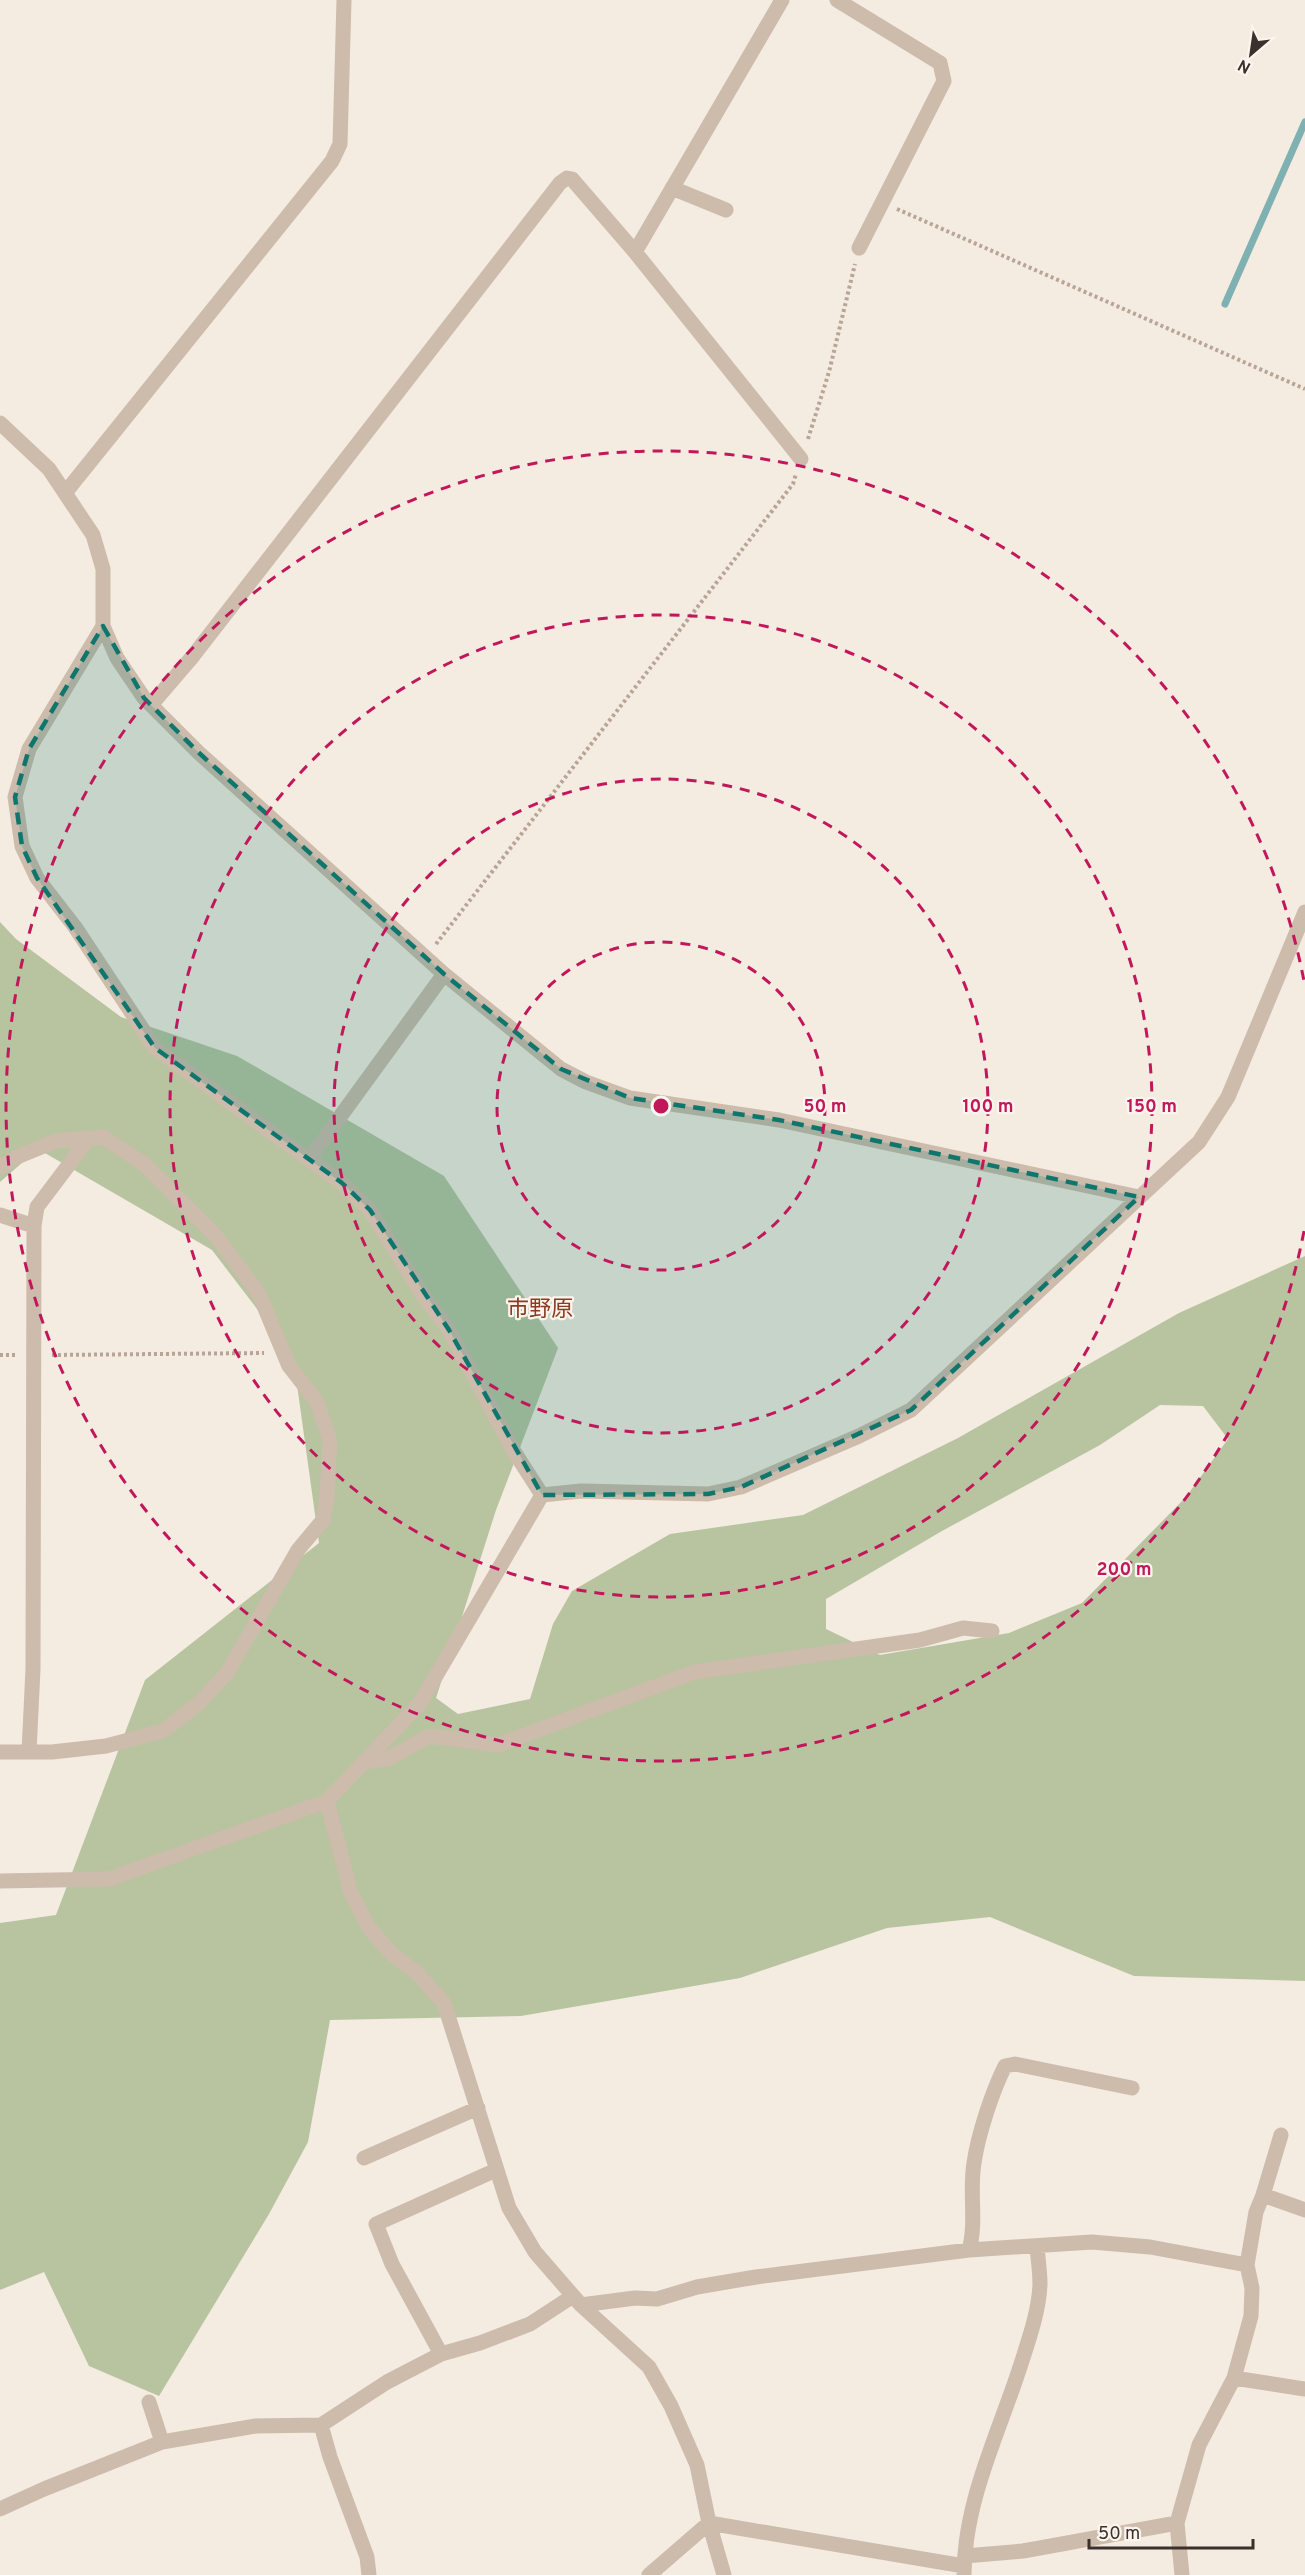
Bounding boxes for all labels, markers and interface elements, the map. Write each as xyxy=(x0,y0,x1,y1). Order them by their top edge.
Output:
north arrow xyxy=(1221,24,1281,84)
text: N xyxy=(1235,54,1255,77)
centre of rings xyxy=(651,1096,671,1116)
text: 50 m xyxy=(803,1096,847,1119)
text: 100 m xyxy=(962,1096,1014,1119)
text: 150 m xyxy=(1127,1096,1177,1119)
district label: 市野原 xyxy=(507,1297,573,1324)
text: 200 m xyxy=(1096,1559,1152,1582)
scale bar xyxy=(1089,2512,1252,2550)
text: 50 m xyxy=(1098,2523,1140,2546)

